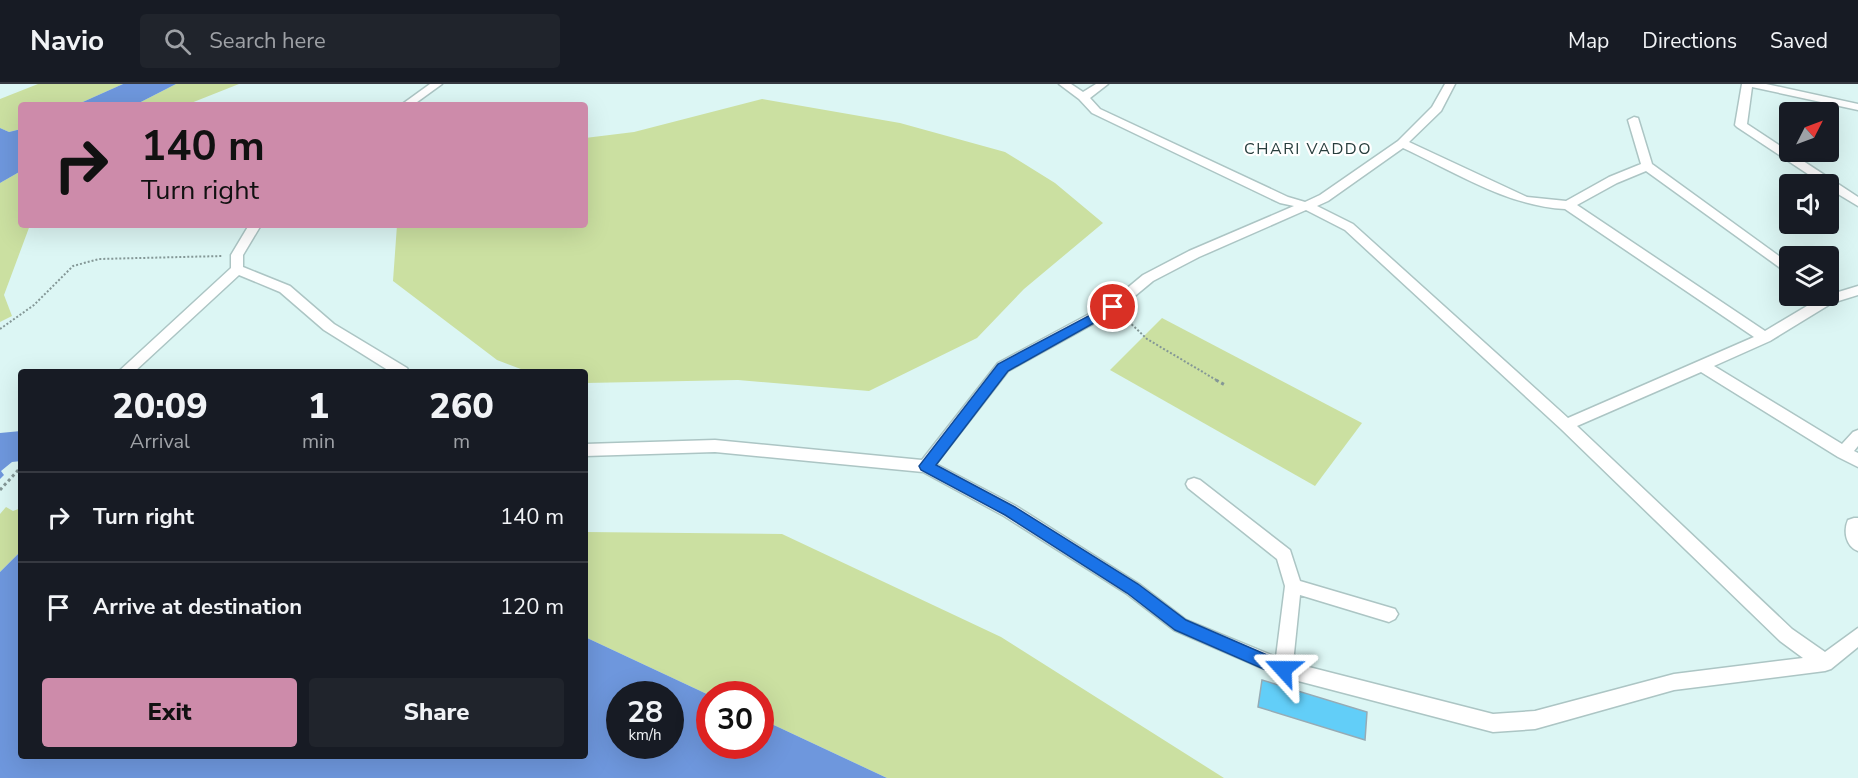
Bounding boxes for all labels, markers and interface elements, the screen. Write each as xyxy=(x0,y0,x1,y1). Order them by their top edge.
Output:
search box xyxy=(140,14,560,68)
text: Navio xyxy=(30,22,104,60)
icon: search xyxy=(161,25,194,58)
text: Search here xyxy=(209,26,326,56)
text: Map xyxy=(1568,27,1609,55)
text: Directions xyxy=(1642,27,1737,55)
text: Saved xyxy=(1770,27,1828,55)
north arrow xyxy=(1779,102,1839,162)
map controls xyxy=(1779,102,1839,306)
text: 140 m xyxy=(141,118,265,175)
icon: right xyxy=(42,126,120,204)
district label: CHARI VADDO xyxy=(1244,138,1372,160)
text: Turn right xyxy=(141,172,259,209)
button: sound xyxy=(1779,174,1839,234)
button: layers xyxy=(1779,246,1839,306)
pin xyxy=(1087,281,1138,332)
icon: arrive xyxy=(1096,290,1129,323)
text: 20:09 xyxy=(112,382,208,431)
text: 1 xyxy=(308,382,329,431)
text: 260 xyxy=(429,382,494,431)
text: Arrival xyxy=(130,428,190,455)
text: min xyxy=(302,428,335,455)
text: m xyxy=(453,428,470,455)
icon: right xyxy=(42,501,75,534)
text: Turn right xyxy=(93,502,194,532)
text: 140 m xyxy=(500,502,564,532)
icon: arrive xyxy=(42,591,75,624)
text: Arrive at destination xyxy=(93,592,302,622)
text: 120 m xyxy=(500,592,564,622)
position arrow xyxy=(1251,637,1315,701)
button: Exit xyxy=(42,678,297,747)
button: Share xyxy=(309,678,564,747)
speed limit sign: 30 xyxy=(696,681,774,759)
text: 28 xyxy=(627,692,663,733)
text: km/h xyxy=(628,725,662,745)

